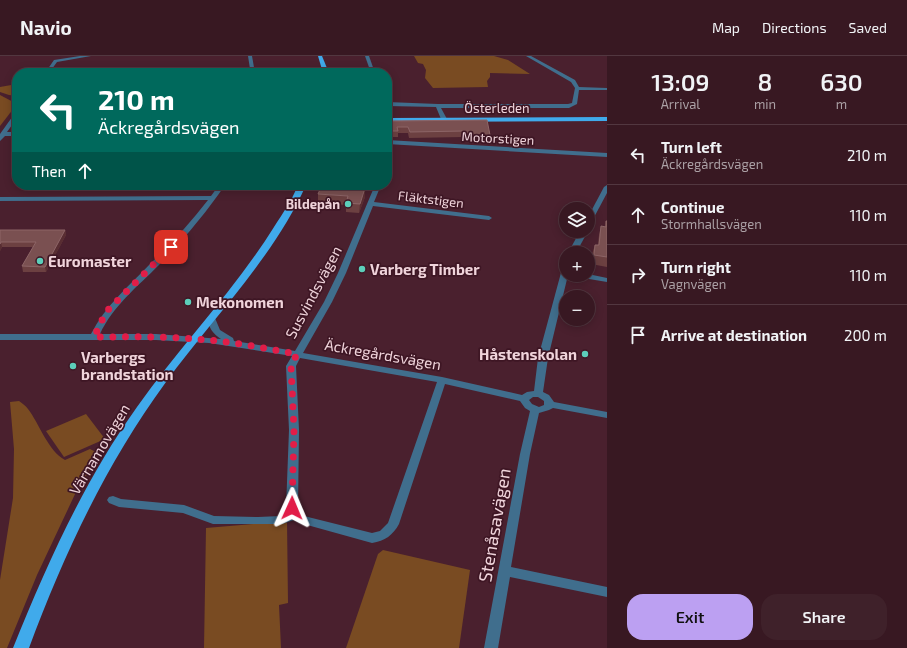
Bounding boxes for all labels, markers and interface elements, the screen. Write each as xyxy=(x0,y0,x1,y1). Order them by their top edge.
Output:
text: Navio xyxy=(20,16,72,39)
text: Map xyxy=(712,19,740,36)
text: Directions xyxy=(762,19,827,36)
text: Saved xyxy=(849,19,887,36)
text: 13:09 xyxy=(651,67,710,96)
text: 8 xyxy=(758,67,772,96)
text: 630 xyxy=(820,67,863,96)
text: 210 m xyxy=(98,82,175,116)
icon: left xyxy=(32,84,84,136)
text: Arrival xyxy=(661,96,700,112)
text: min xyxy=(754,96,776,112)
text: m xyxy=(836,96,847,112)
street label: Österleden xyxy=(464,100,530,116)
text: Äckregårdsvägen xyxy=(98,116,240,138)
street label: Motorstigen xyxy=(461,128,535,148)
text: Turn left xyxy=(661,138,722,156)
icon: left xyxy=(627,144,649,166)
text: 210 m xyxy=(847,146,887,164)
text: Äckregårdsvägen xyxy=(661,156,763,172)
icon: ahead xyxy=(74,160,96,182)
text: Then xyxy=(32,162,66,180)
street label: Fläktstigen xyxy=(397,187,465,211)
place label: Bildepån xyxy=(286,196,340,212)
text: Continue xyxy=(661,198,724,216)
marker: Bildepån xyxy=(343,199,353,209)
map controls xyxy=(559,202,595,326)
button: layers xyxy=(559,202,595,238)
icon: ahead xyxy=(627,204,649,226)
text: 110 m xyxy=(850,206,887,224)
text: Stormhallsvägen xyxy=(661,216,762,232)
pin xyxy=(154,230,188,264)
icon: arrive xyxy=(160,236,182,258)
street label: Susvindsvägen xyxy=(281,243,345,341)
button: + xyxy=(559,246,595,282)
place label: Euromaster xyxy=(48,252,132,270)
marker: Euromaster xyxy=(35,256,45,266)
text: Turn right xyxy=(661,258,731,276)
place label: Varberg Timber xyxy=(370,260,480,278)
marker: Varberg Timber xyxy=(357,264,367,274)
icon: right xyxy=(627,264,649,286)
text: 110 m xyxy=(850,266,887,284)
text: Vagnvägen xyxy=(661,276,726,292)
button: − xyxy=(559,290,595,326)
place label: Mekonomen xyxy=(196,293,284,311)
marker: Mekonomen xyxy=(183,297,193,307)
icon: arrive xyxy=(627,324,649,346)
text: Arrive at destination xyxy=(661,326,807,344)
text: 200 m xyxy=(844,326,887,344)
street label: Äckregårdsvägen xyxy=(323,335,443,373)
place label: Håstenskolan xyxy=(479,345,577,363)
place label: Varbergs brandstation xyxy=(81,348,174,383)
marker: Håstenskolan xyxy=(580,349,590,359)
marker: Varbergs brandstation xyxy=(68,361,78,371)
street label: Värnamovägen xyxy=(65,400,133,498)
street label: Stenåsavägen xyxy=(473,466,515,584)
position arrow xyxy=(271,487,313,529)
button: Exit xyxy=(627,594,753,640)
button: Share xyxy=(761,594,887,640)

